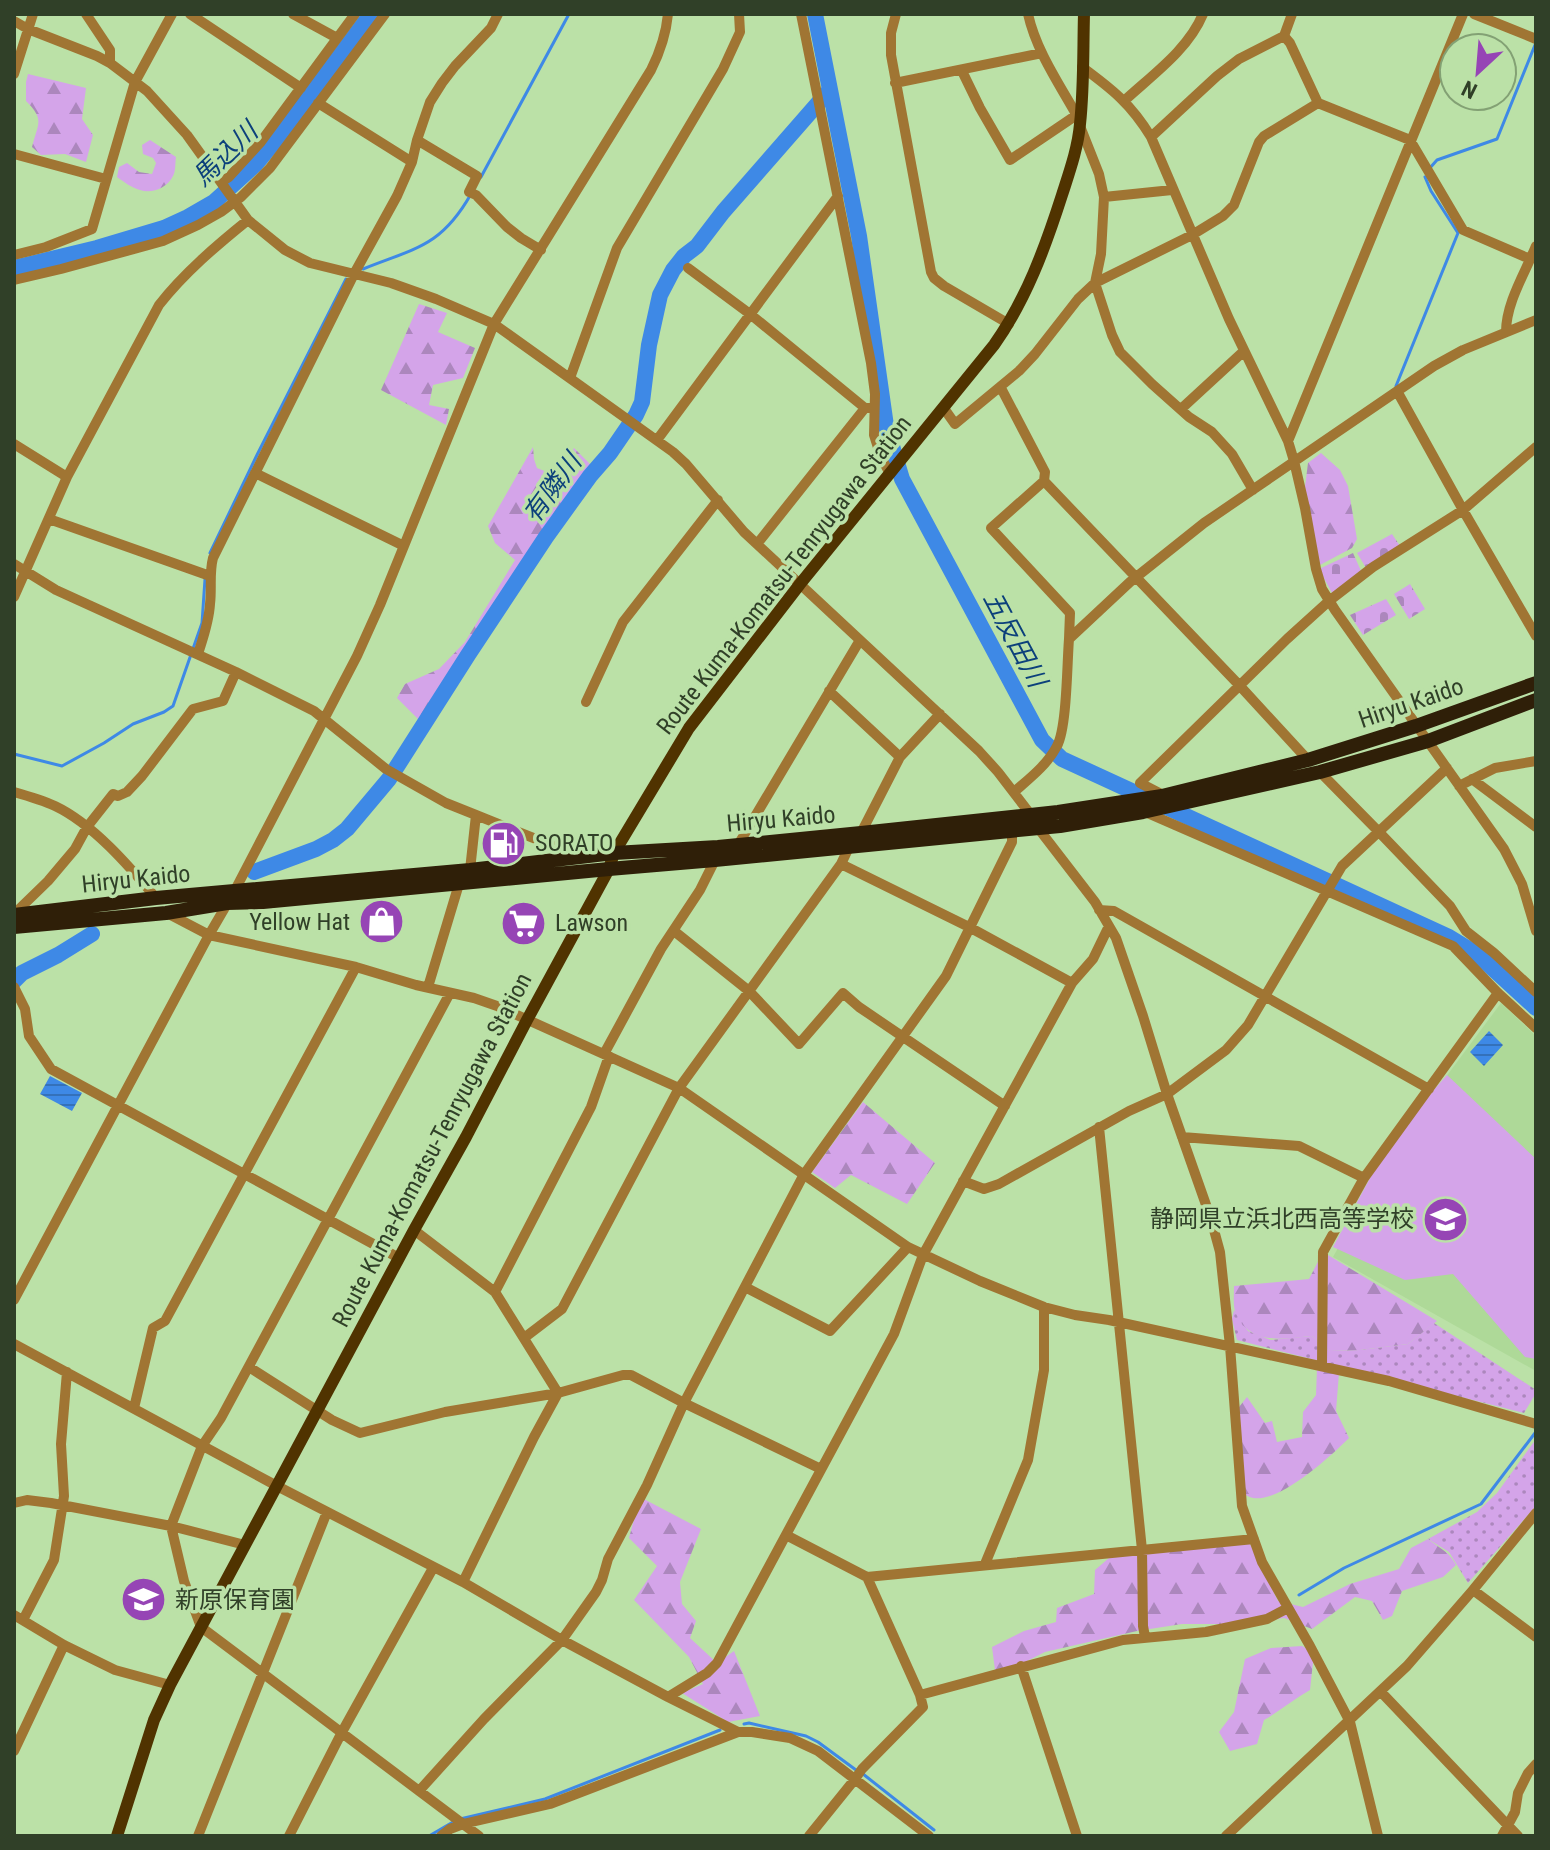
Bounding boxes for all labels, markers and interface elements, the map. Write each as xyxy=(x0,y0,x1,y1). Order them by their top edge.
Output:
north arrow xyxy=(1438,32,1518,112)
text: N xyxy=(1458,75,1481,104)
water label: 馬込川 xyxy=(187,114,266,192)
street label: Route Kuma-Komatsu-Tenryugawa Station xyxy=(651,410,917,740)
water label: 有隣川 xyxy=(517,445,589,528)
water label: 五反田川 xyxy=(977,586,1054,695)
street label: Hiryu Kaido xyxy=(1355,672,1467,734)
street label: Hiryu Kaido xyxy=(725,800,837,838)
fuel station icon: SORATO xyxy=(480,819,528,867)
place label: SORATO xyxy=(535,829,614,857)
street label: Hiryu Kaido xyxy=(80,859,192,899)
shop icon: Yellow Hat xyxy=(357,898,405,946)
supermarket icon: Lawson xyxy=(500,899,548,947)
place label: Yellow Hat xyxy=(249,908,350,936)
place label: Lawson xyxy=(555,909,628,937)
street label: Route Kuma-Komatsu-Tenryugawa Station xyxy=(327,968,537,1332)
school or university icon: 静岡県立浜北西高等学校 xyxy=(1421,1195,1469,1243)
place label: 静岡県立浜北西高等学校 xyxy=(1150,1205,1414,1233)
school or university icon: 新原保育園 xyxy=(120,1576,168,1624)
place label: 新原保育園 xyxy=(175,1586,295,1614)

